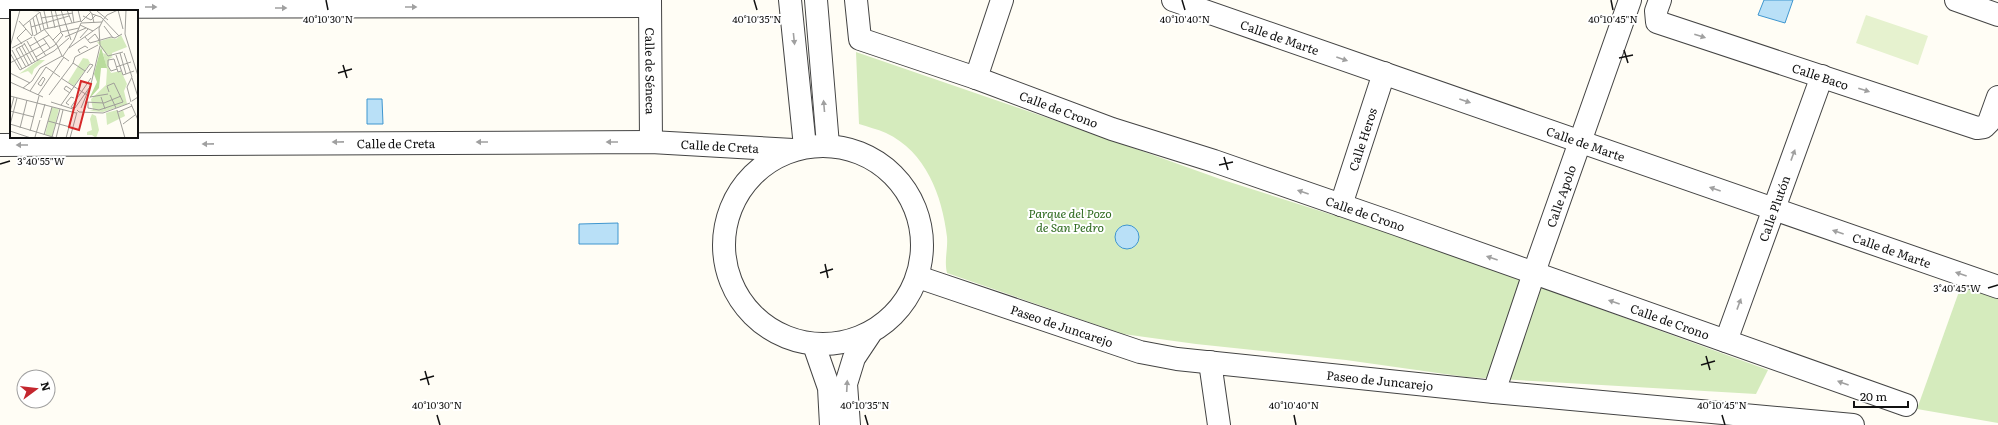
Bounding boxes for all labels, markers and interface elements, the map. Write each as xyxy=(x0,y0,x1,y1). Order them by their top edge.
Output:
one-way arrow xyxy=(145,4,158,10)
one-way arrow xyxy=(405,4,417,11)
one-way arrow xyxy=(275,5,288,11)
inset map xyxy=(10,10,138,138)
text: 40°10'30"N xyxy=(303,11,353,26)
text: 40°10'35"N xyxy=(732,11,782,26)
text: 40°10'40"N xyxy=(1160,11,1210,26)
text: 40°10'45"N xyxy=(1588,11,1638,26)
street label: Calle de Marte xyxy=(1238,15,1321,59)
street label: Calle de Séneca xyxy=(641,27,660,115)
one-way arrow xyxy=(791,33,797,45)
one-way arrow xyxy=(1695,33,1707,39)
one-way arrow xyxy=(1336,56,1348,62)
street label: Calle Baco xyxy=(1790,58,1851,94)
street label: Calle de Crono xyxy=(1017,86,1101,132)
one-way arrow xyxy=(1858,87,1870,93)
one-way arrow xyxy=(1459,98,1471,104)
one-way arrow xyxy=(821,100,828,112)
street label: Calle Heros xyxy=(1344,105,1381,173)
street label: Calle de Marte xyxy=(1544,122,1627,166)
street label: Calle de Creta xyxy=(357,134,436,152)
street label: Calle de Creta xyxy=(680,135,760,157)
one-way arrow xyxy=(331,139,344,145)
one-way arrow xyxy=(475,139,488,145)
one-way arrow xyxy=(605,139,618,145)
one-way arrow xyxy=(201,141,214,147)
one-way arrow xyxy=(15,142,28,148)
one-way arrow xyxy=(1790,149,1796,161)
text: 3°40'55"W xyxy=(17,153,65,168)
street label: Calle Apolo xyxy=(1542,162,1580,230)
street label: Calle Plutón xyxy=(1754,173,1794,244)
one-way arrow xyxy=(1709,186,1721,192)
one-way arrow xyxy=(1297,189,1309,195)
street label: Calle de Crono xyxy=(1323,191,1408,236)
park label: Parque del Pozo de San Pedro xyxy=(1028,204,1112,236)
one-way arrow xyxy=(1832,228,1844,234)
street label: Calle de Marte xyxy=(1850,228,1933,272)
one-way arrow xyxy=(1486,255,1498,261)
one-way arrow xyxy=(1955,271,1967,277)
text: 3°40'45"W xyxy=(1933,280,1981,295)
one-way arrow xyxy=(1737,298,1743,310)
one-way arrow xyxy=(1608,299,1620,305)
street label: Calle de Crono xyxy=(1628,299,1712,344)
street label: Paseo de Juncarejo xyxy=(1008,300,1116,351)
street label: Paseo de Juncarejo xyxy=(1326,366,1434,395)
north arrow xyxy=(16,369,56,409)
one-way arrow xyxy=(1836,379,1848,385)
text: N xyxy=(38,380,56,393)
one-way arrow xyxy=(844,380,851,392)
scale bar xyxy=(1854,383,1908,409)
text: 20 m xyxy=(1860,387,1887,405)
text: 40°10'30"N xyxy=(412,397,462,412)
text: 40°10'35"N xyxy=(840,397,890,412)
text: 40°10'40"N xyxy=(1269,397,1319,412)
text: 40°10'45"N xyxy=(1697,397,1747,412)

